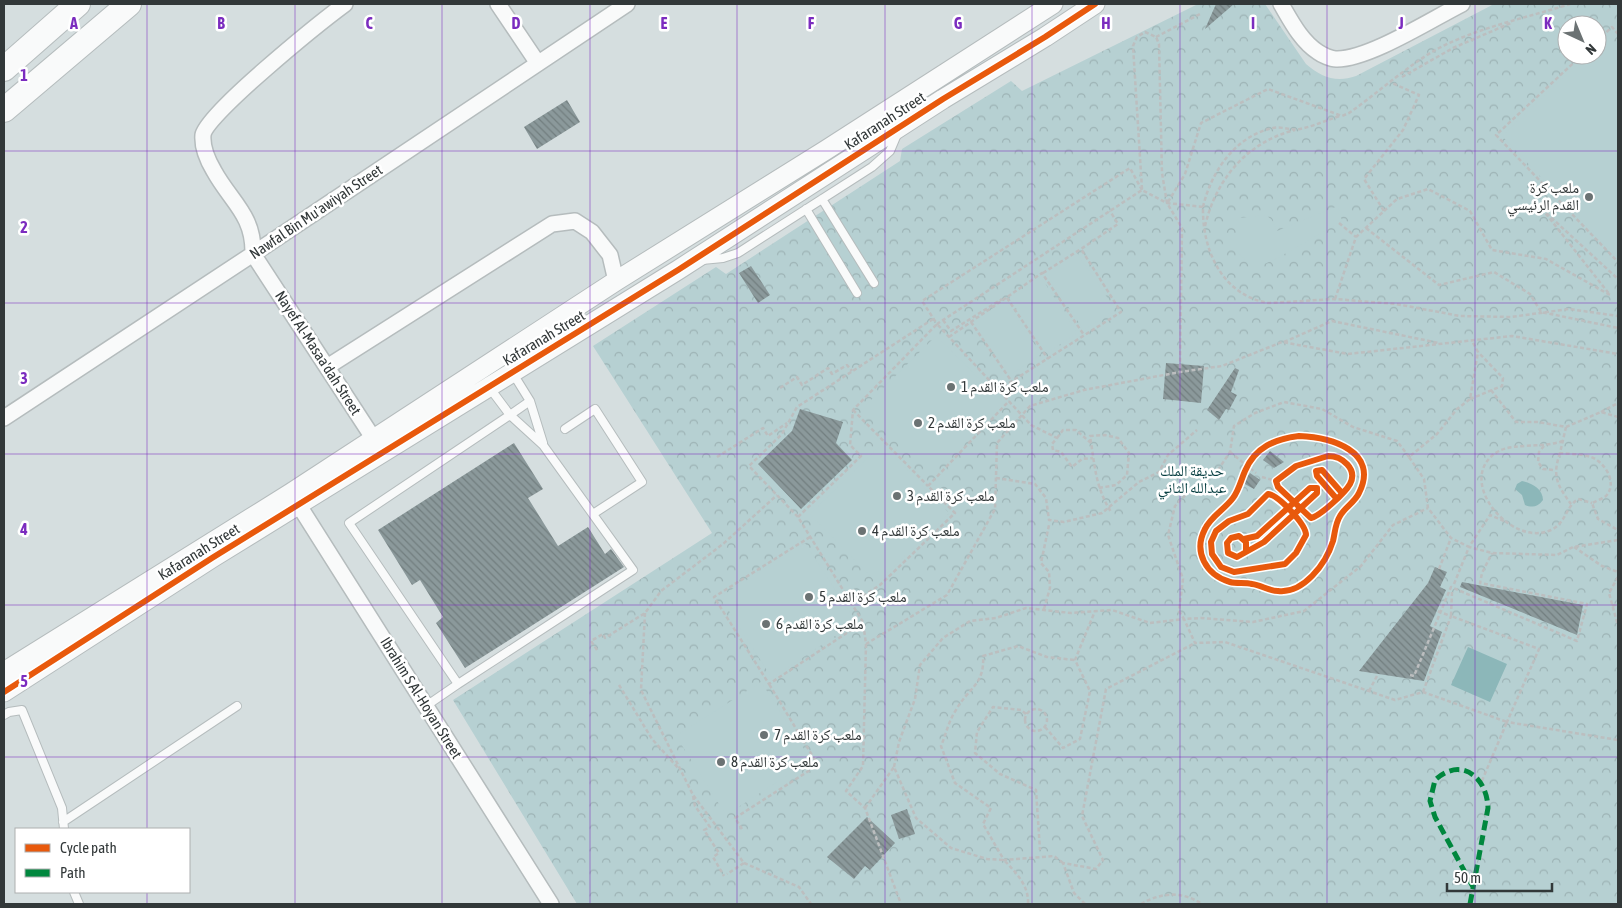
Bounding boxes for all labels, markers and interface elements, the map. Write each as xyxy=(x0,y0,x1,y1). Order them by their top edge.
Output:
text: A xyxy=(69,14,78,32)
text: B xyxy=(217,14,225,32)
text: C xyxy=(365,14,373,32)
text: D xyxy=(512,14,521,32)
text: E xyxy=(661,14,668,32)
text: F xyxy=(808,14,815,32)
text: G xyxy=(954,14,963,32)
text: H xyxy=(1101,14,1111,32)
text: I xyxy=(1251,14,1255,32)
text: J xyxy=(1397,14,1404,32)
text: K xyxy=(1544,14,1552,32)
north arrow xyxy=(1557,15,1607,65)
text: N xyxy=(1583,41,1600,58)
text: 1 xyxy=(20,66,28,84)
street label: Kafaranah Street xyxy=(841,88,928,153)
street label: Nawfal Bin Mu'awiyah Street xyxy=(246,161,385,262)
place label: ملعب كرة القدم الرئيسي xyxy=(1507,179,1579,217)
marker: ملعب كرة القدم الرئيسي xyxy=(1583,191,1595,203)
text: 2 xyxy=(20,218,28,236)
street label: Nayef Al-Masaa'dah Street xyxy=(272,288,365,418)
street label: Kafaranah Street xyxy=(500,306,588,369)
text: 3 xyxy=(20,369,28,387)
place label: ملعب كرة القدم 1 xyxy=(961,378,1049,397)
marker: ملعب كرة القدم 1 xyxy=(945,381,957,393)
place label: ملعب كرة القدم 2 xyxy=(928,414,1016,433)
marker: ملعب كرة القدم 2 xyxy=(912,417,924,429)
park label: حديقة الملك عبدالله الثاني xyxy=(1158,462,1227,500)
place label: ملعب كرة القدم 3 xyxy=(907,487,995,506)
marker: ملعب كرة القدم 3 xyxy=(891,490,903,502)
text: 4 xyxy=(19,520,28,538)
street label: Kafaranah Street xyxy=(155,520,243,583)
place label: ملعب كرة القدم 4 xyxy=(872,522,960,541)
marker: ملعب كرة القدم 4 xyxy=(856,525,868,537)
place label: ملعب كرة القدم 5 xyxy=(819,588,907,607)
marker: ملعب كرة القدم 5 xyxy=(803,591,815,603)
place label: ملعب كرة القدم 6 xyxy=(776,615,864,634)
marker: ملعب كرة القدم 6 xyxy=(760,618,772,630)
street label: Ibrahim S Al-Hoyan Street xyxy=(377,634,466,762)
text: 5 xyxy=(20,672,28,690)
place label: ملعب كرة القدم 7 xyxy=(774,726,862,745)
marker: ملعب كرة القدم 7 xyxy=(758,729,770,741)
place label: ملعب كرة القدم 8 xyxy=(731,753,819,772)
marker: ملعب كرة القدم 8 xyxy=(715,756,727,768)
legend xyxy=(15,828,190,893)
text: Cycle path xyxy=(60,839,117,856)
scale bar xyxy=(1447,860,1552,892)
text: Path xyxy=(60,864,86,881)
text: 50 m xyxy=(1454,869,1481,886)

